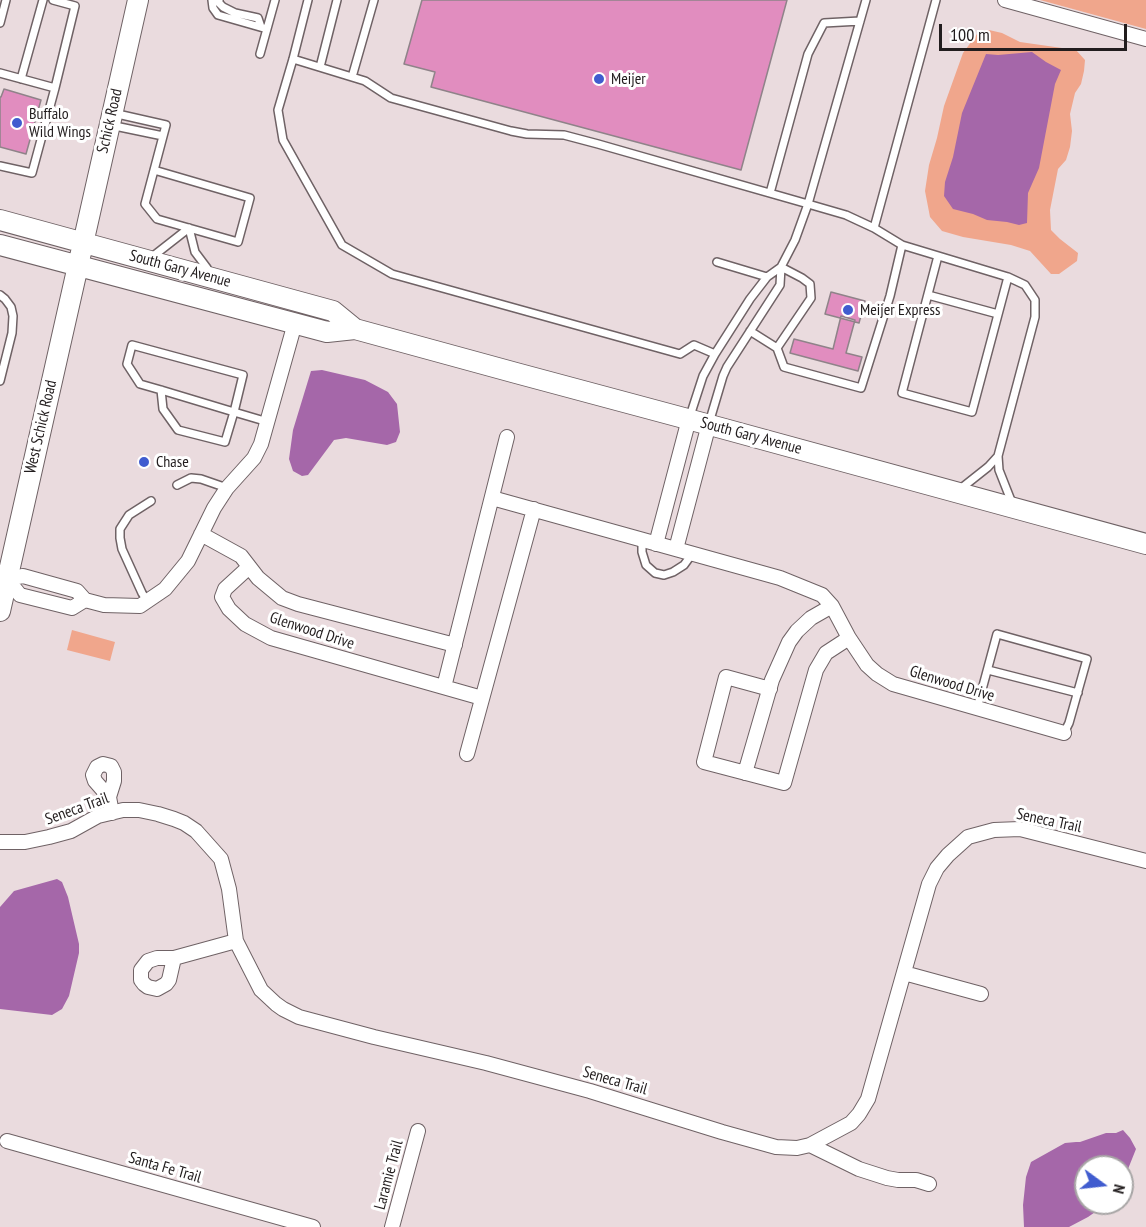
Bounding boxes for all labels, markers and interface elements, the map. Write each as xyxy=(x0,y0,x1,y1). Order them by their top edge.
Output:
scale bar xyxy=(942,12,1130,50)
text: 100 m xyxy=(950,23,990,46)
place label: Meijer xyxy=(611,69,646,89)
marker: Meijer xyxy=(592,72,606,86)
street label: Schick Road xyxy=(93,87,127,155)
place label: Buffalo Wild Wings xyxy=(29,104,91,142)
marker: Buffalo Wild Wings xyxy=(10,116,24,130)
street label: South Gary Avenue xyxy=(127,246,233,292)
place label: Meijer Express xyxy=(860,300,940,320)
marker: Meijer Express xyxy=(841,303,855,317)
street label: West Schick Road xyxy=(21,378,61,476)
street label: South Gary Avenue xyxy=(698,413,804,459)
place label: Chase xyxy=(156,452,189,472)
marker: Chase xyxy=(137,455,151,469)
street label: Glenwood Drive xyxy=(267,608,357,654)
street label: Glenwood Drive xyxy=(907,662,997,706)
street label: Seneca Trail xyxy=(43,789,111,829)
street label: Seneca Trail xyxy=(1015,805,1083,837)
street label: Seneca Trail xyxy=(581,1063,649,1099)
street label: Laramie Trail xyxy=(371,1138,407,1212)
street label: Santa Fe Trail xyxy=(126,1148,204,1188)
north arrow xyxy=(1074,1155,1134,1215)
text: N xyxy=(1109,1182,1130,1196)

